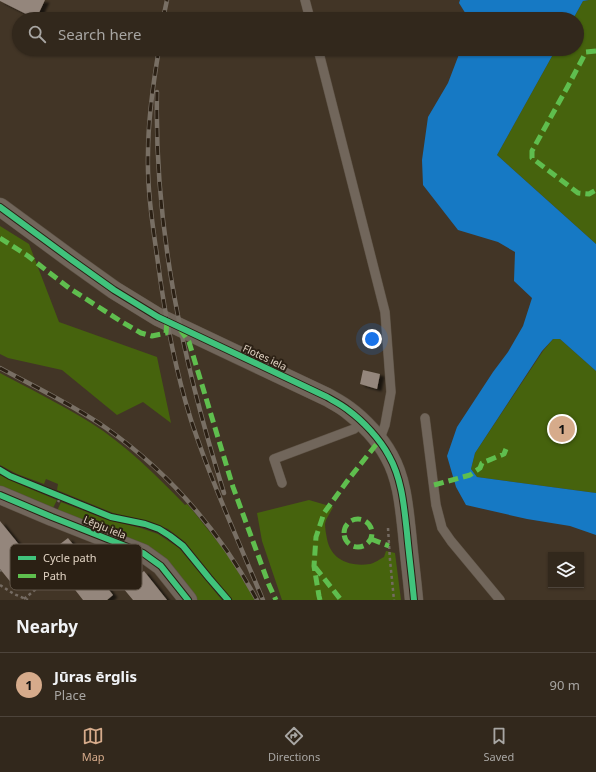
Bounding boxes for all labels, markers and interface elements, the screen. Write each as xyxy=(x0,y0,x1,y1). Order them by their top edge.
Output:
search box xyxy=(12,12,584,56)
icon: search xyxy=(26,23,48,45)
text: Search here xyxy=(58,24,141,44)
your location xyxy=(362,329,382,349)
street label: Flotes iela xyxy=(241,341,289,373)
pin: 1 xyxy=(549,414,575,444)
street label: Lēpju iela xyxy=(82,512,128,542)
legend xyxy=(10,544,142,590)
text: Cycle path xyxy=(43,550,96,565)
map controls xyxy=(548,552,584,588)
button: layers xyxy=(548,552,584,588)
text: Path xyxy=(43,568,67,583)
text: Nearby xyxy=(16,615,78,638)
text: Jūras ērglis xyxy=(54,666,137,686)
text: 1 xyxy=(25,676,33,694)
text: 90 m xyxy=(550,676,580,694)
text: Place xyxy=(54,686,86,704)
tab: Map xyxy=(82,725,105,764)
tab: Directions xyxy=(268,725,320,764)
tab: Saved xyxy=(484,725,514,764)

